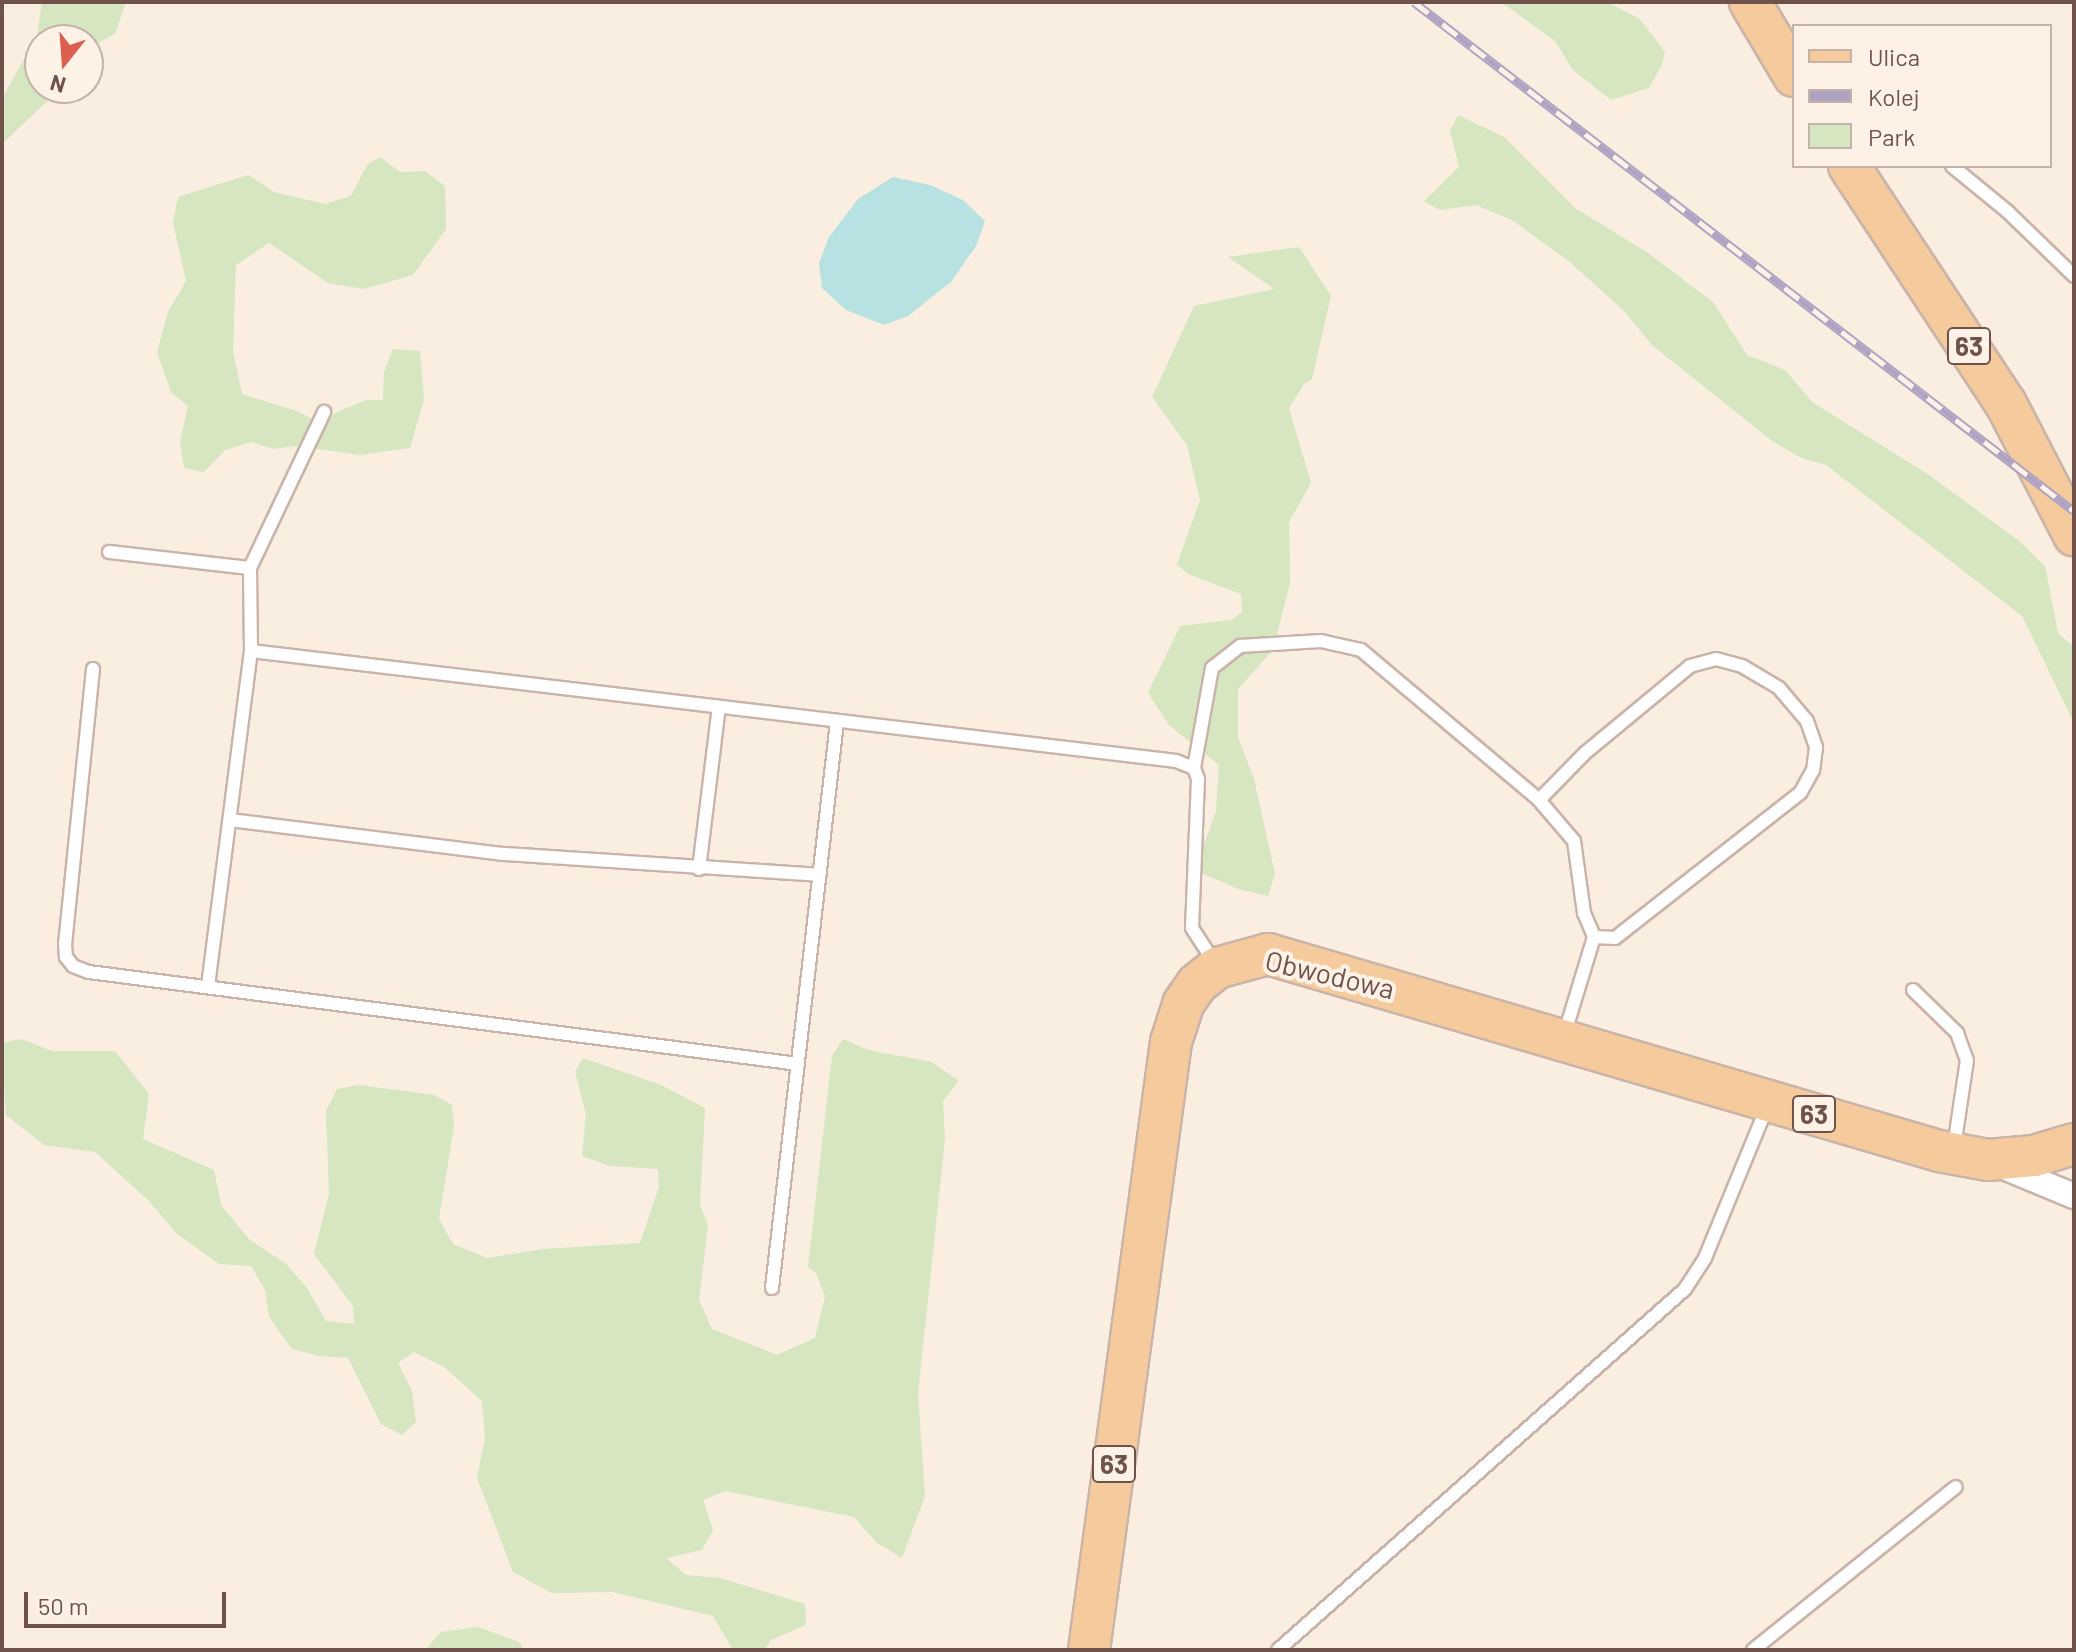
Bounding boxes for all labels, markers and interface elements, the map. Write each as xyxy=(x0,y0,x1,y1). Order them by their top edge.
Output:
north arrow xyxy=(24,24,104,104)
legend xyxy=(1792,24,2052,168)
text: Ulica xyxy=(1868,42,1920,71)
text: N xyxy=(47,70,68,100)
text: Kolej xyxy=(1868,82,1920,111)
text: Park xyxy=(1868,122,1915,151)
road number: 63 xyxy=(1945,324,1993,368)
street label: Obwodowa xyxy=(1262,943,1398,1005)
road number: 63 xyxy=(1790,1092,1838,1136)
road number: 63 xyxy=(1090,1442,1138,1486)
scale bar xyxy=(28,1576,230,1626)
text: 50 m xyxy=(38,1591,89,1620)

